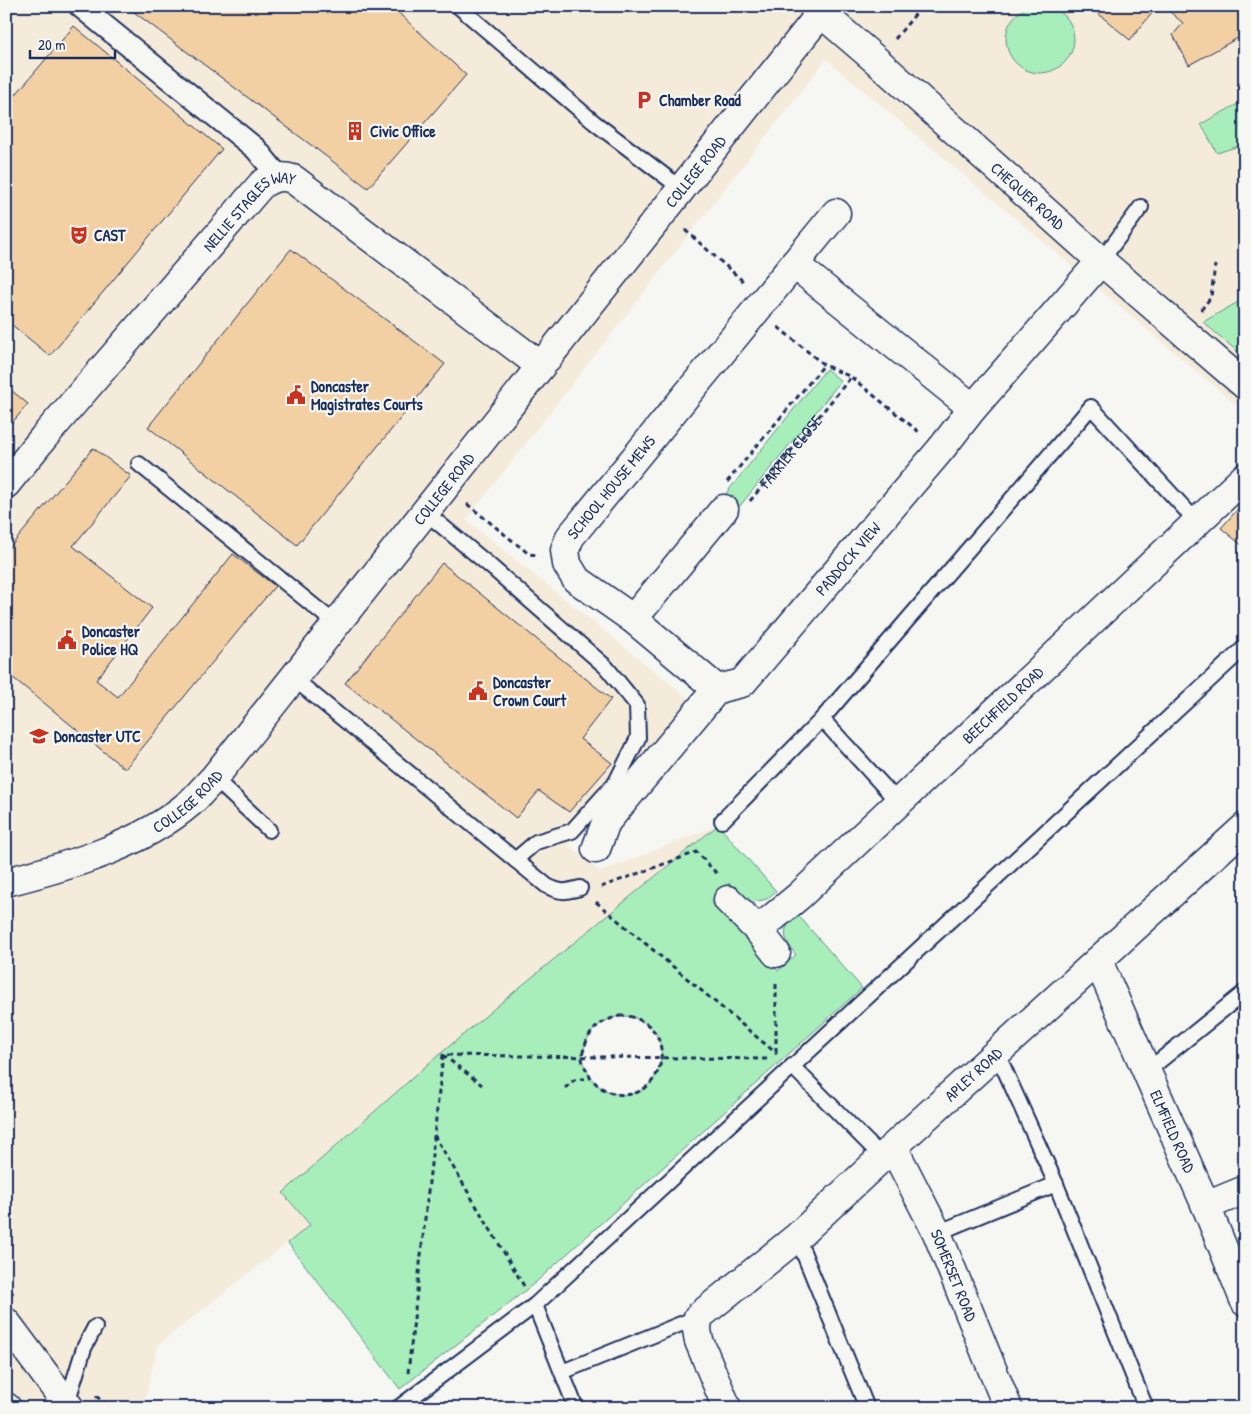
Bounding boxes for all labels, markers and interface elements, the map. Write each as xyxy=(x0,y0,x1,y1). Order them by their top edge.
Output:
scale bar xyxy=(30,28,115,60)
text: 20 m xyxy=(38,34,65,55)
parking icon: Chamber Road xyxy=(633,89,655,111)
place label: Chamber Road xyxy=(659,89,741,111)
building icon: Civic Office xyxy=(344,120,366,142)
place label: Civic Office xyxy=(370,120,436,142)
street label: COLLEGE ROAD xyxy=(660,130,731,212)
street label: CHEQUER ROAD xyxy=(986,157,1070,235)
street label: NELLIE STAGLES WAY xyxy=(198,166,299,256)
theatre icon: CAST xyxy=(68,224,90,246)
place label: CAST xyxy=(94,224,126,246)
place label: Doncaster Magistrates Courts xyxy=(311,375,424,416)
public building icon: Doncaster Magistrates Courts xyxy=(285,384,307,406)
street label: FARRIER CLOSE xyxy=(753,410,827,493)
street label: SCHOOL HOUSE MEWS xyxy=(562,430,661,544)
street label: COLLEGE ROAD xyxy=(408,448,479,529)
street label: PADDOCK VIEW xyxy=(810,517,885,600)
place label: Doncaster Police HQ xyxy=(82,620,141,660)
public building icon: Doncaster Police HQ xyxy=(56,629,78,651)
street label: BEECHFIELD ROAD xyxy=(957,661,1048,748)
place label: Doncaster Crown Court xyxy=(493,671,566,711)
public building icon: Doncaster Crown Court xyxy=(467,680,489,702)
school or university icon: Doncaster UTC xyxy=(28,725,50,747)
place label: Doncaster UTC xyxy=(54,725,141,747)
street label: COLLEGE ROAD xyxy=(148,765,228,838)
street label: APLEY ROAD xyxy=(939,1042,1007,1106)
street label: ELMFIELD ROAD xyxy=(1145,1086,1201,1176)
street label: SOMERSET ROAD xyxy=(926,1226,983,1325)

